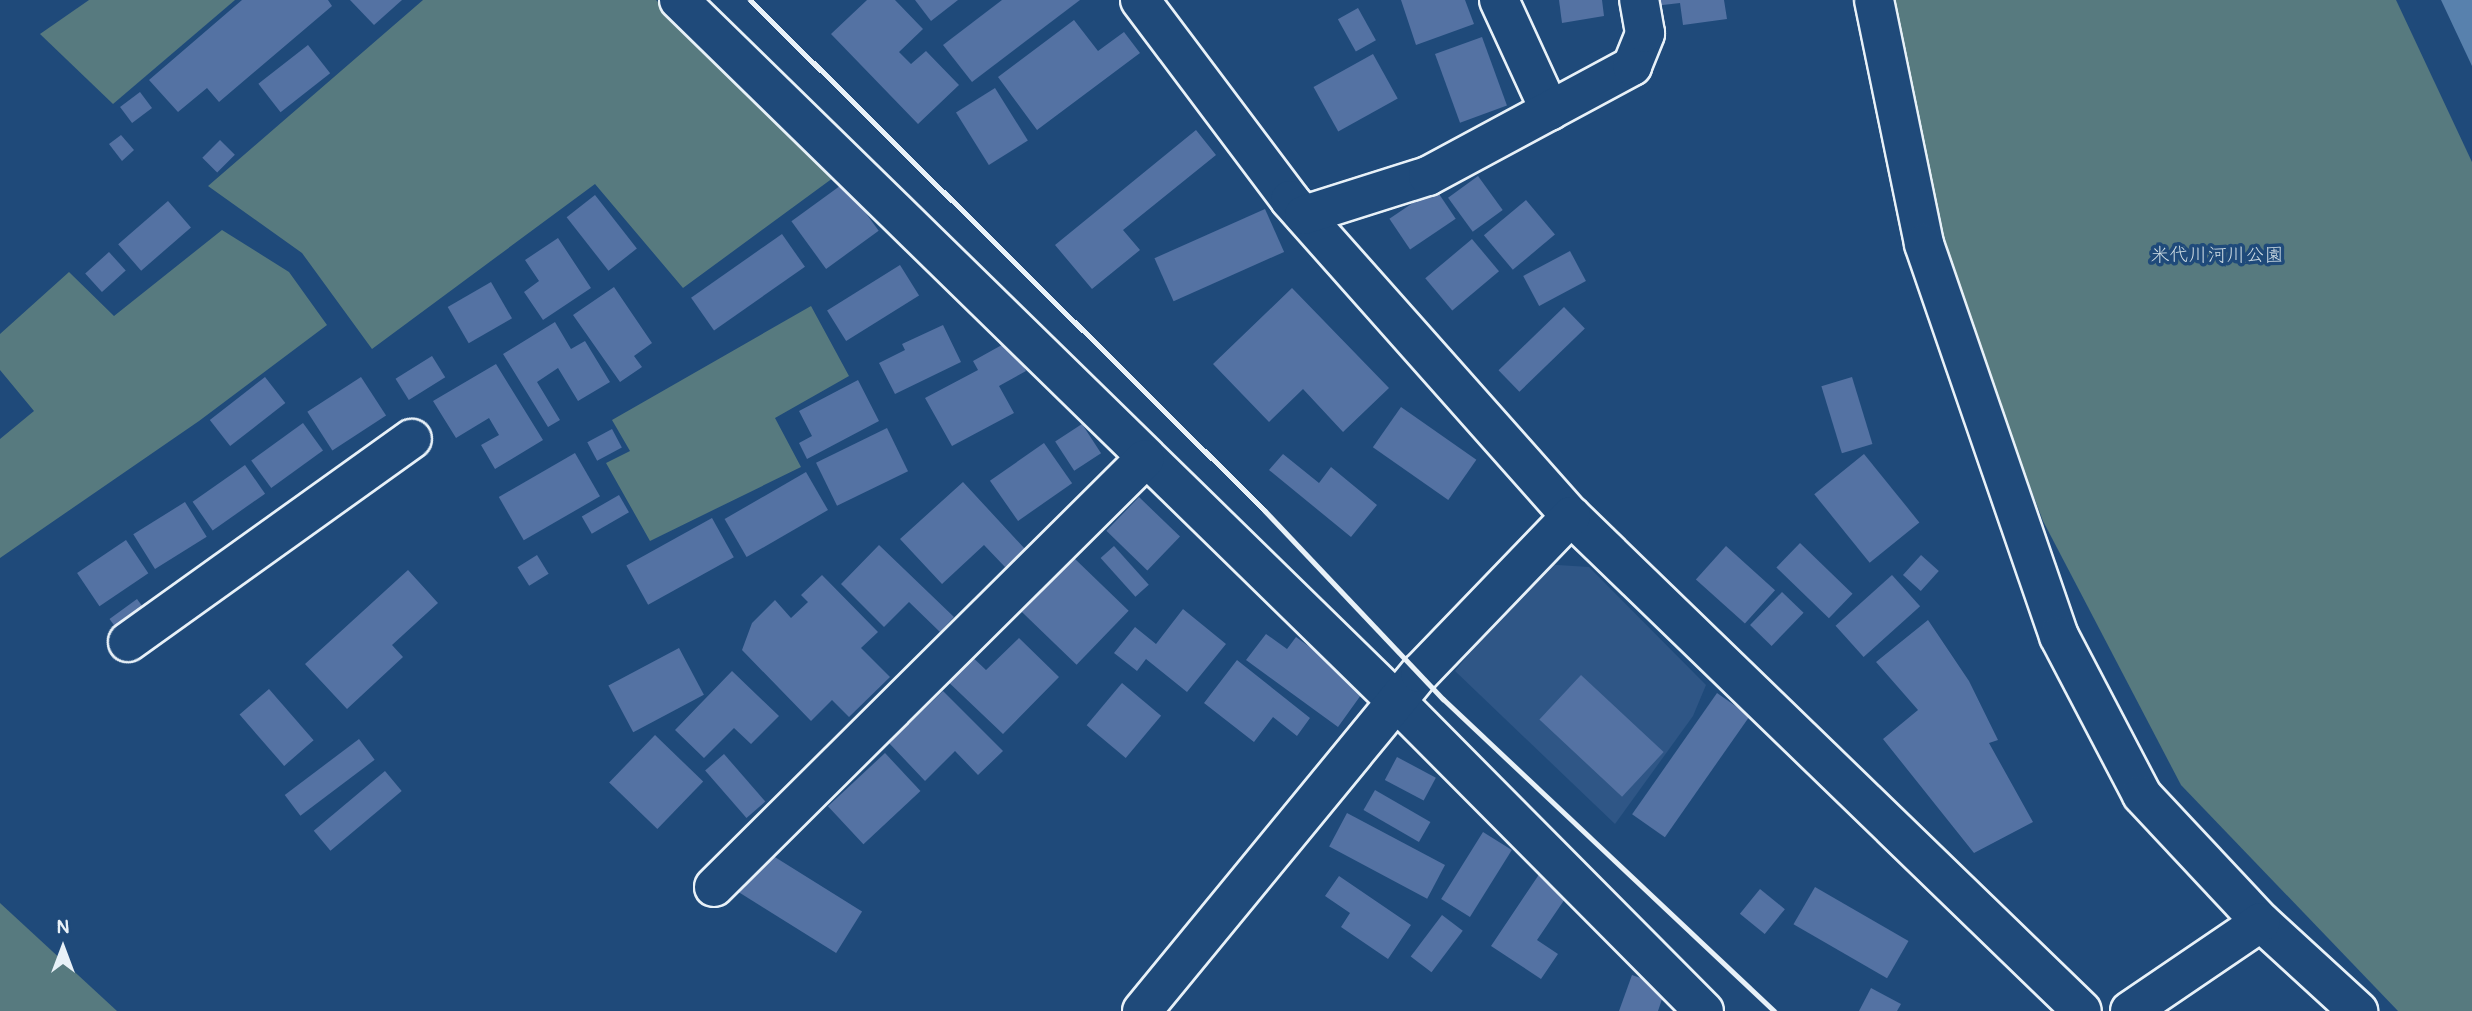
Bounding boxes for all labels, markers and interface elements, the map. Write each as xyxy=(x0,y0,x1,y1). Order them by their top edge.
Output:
park label: 米代川河川公園 xyxy=(2151,245,2283,267)
north arrow xyxy=(28,913,98,983)
text: N xyxy=(57,915,69,939)

